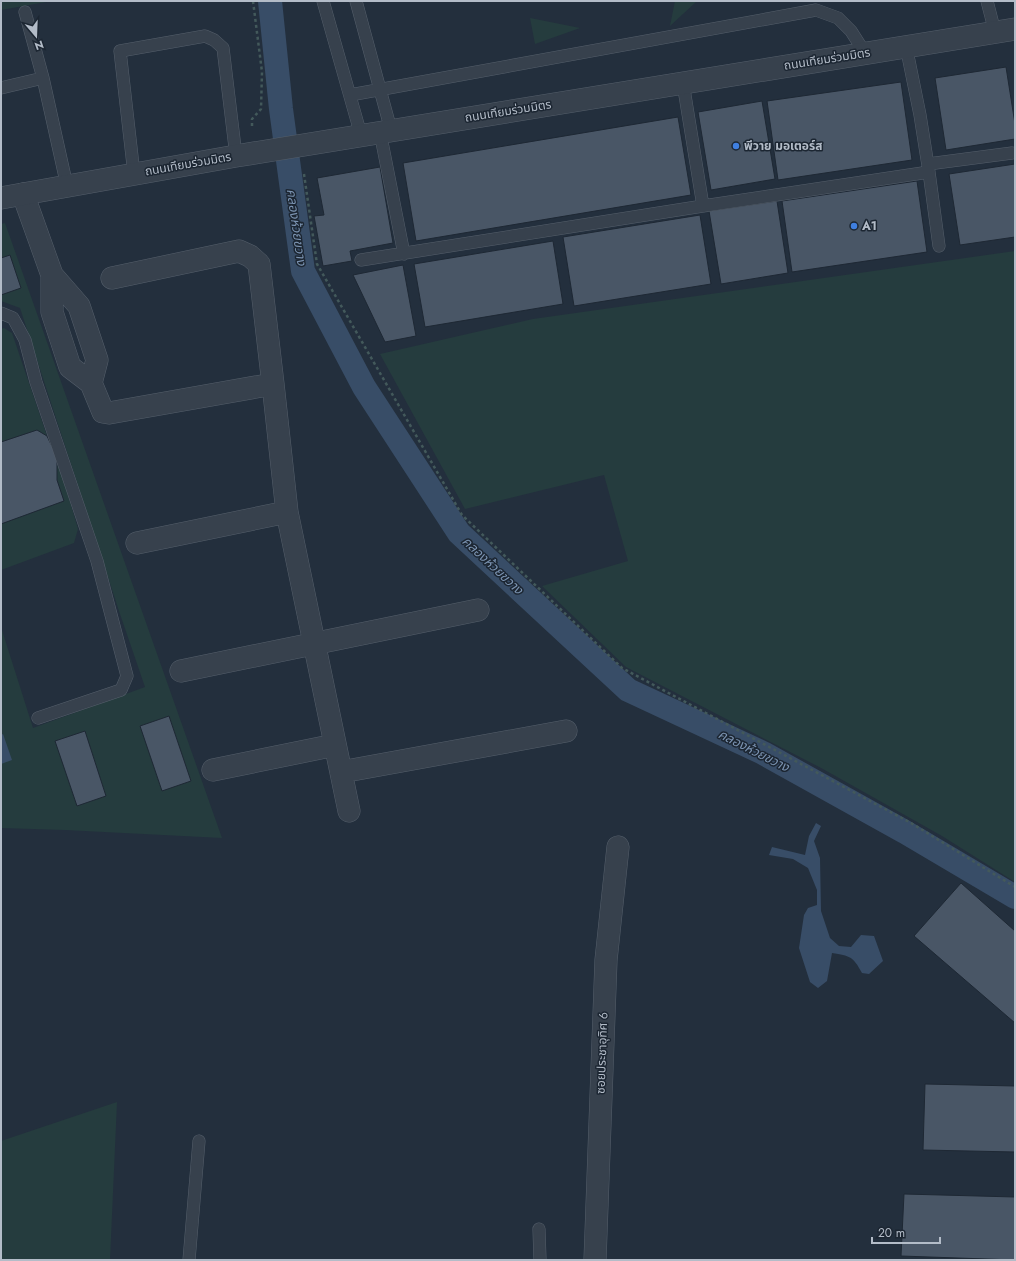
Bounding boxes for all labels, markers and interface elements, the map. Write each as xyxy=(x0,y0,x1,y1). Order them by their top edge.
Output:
north arrow xyxy=(16,16,56,56)
text: N xyxy=(33,36,46,54)
street label: ถนนเทียมร่วมมิตร xyxy=(782,43,872,75)
street label: ถนนเทียมร่วมมิตร xyxy=(463,95,553,127)
place label: พีวาย มอเตอร์ส xyxy=(744,137,822,155)
marker: พีวาย มอเตอร์ส xyxy=(731,141,741,151)
street label: ถนนเทียมร่วมมิตร xyxy=(143,148,233,180)
water label: คลองห้วยขวาง xyxy=(282,187,311,268)
place label: A1 xyxy=(861,217,877,235)
marker: A1 xyxy=(849,221,859,231)
water label: คลองห้วยขวาง xyxy=(458,532,528,599)
water label: คลองห้วยขวาง xyxy=(715,724,793,777)
street label: ซอยประชาอุทิศ 6 xyxy=(592,1012,612,1094)
scale bar xyxy=(872,1219,940,1245)
text: 20 m xyxy=(878,1224,905,1242)

